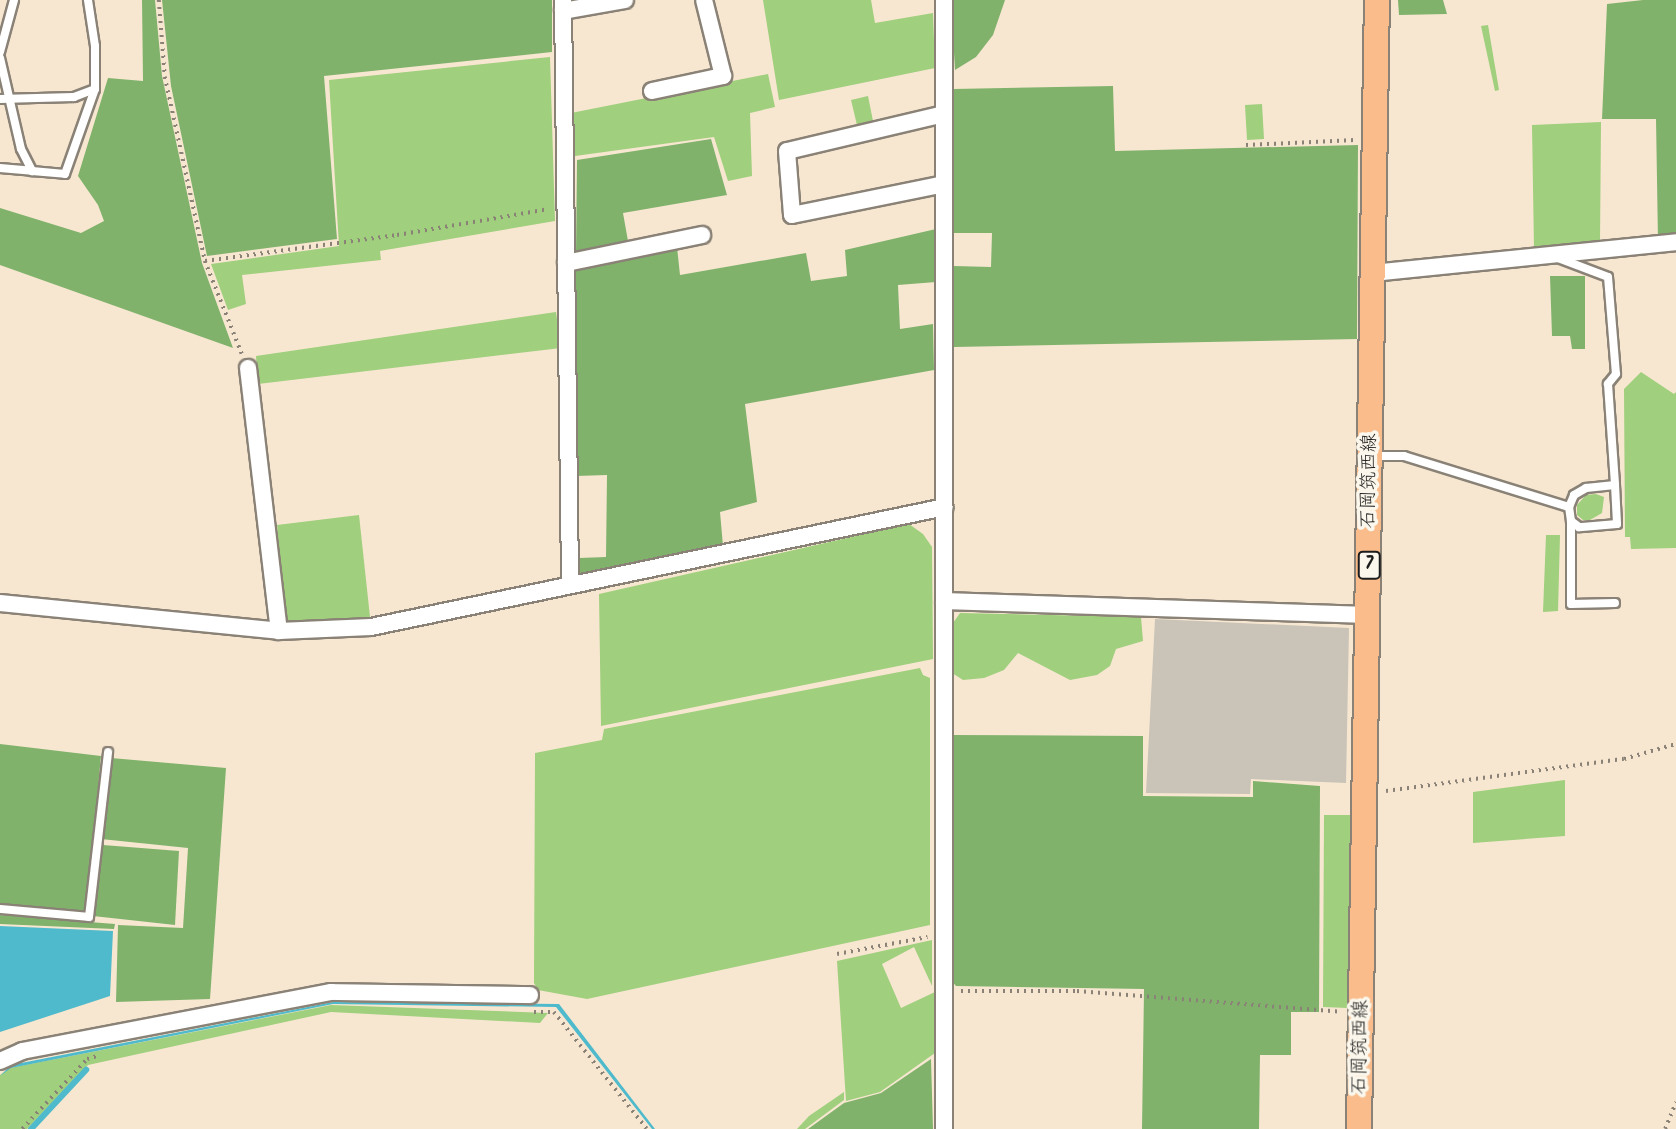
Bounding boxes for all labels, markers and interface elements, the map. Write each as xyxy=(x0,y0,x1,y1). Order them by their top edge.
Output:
street label: 石岡筑西線 xyxy=(1358,433,1382,529)
road number: 7 xyxy=(1357,550,1381,580)
street label: 石岡筑西線 xyxy=(1349,999,1373,1095)

